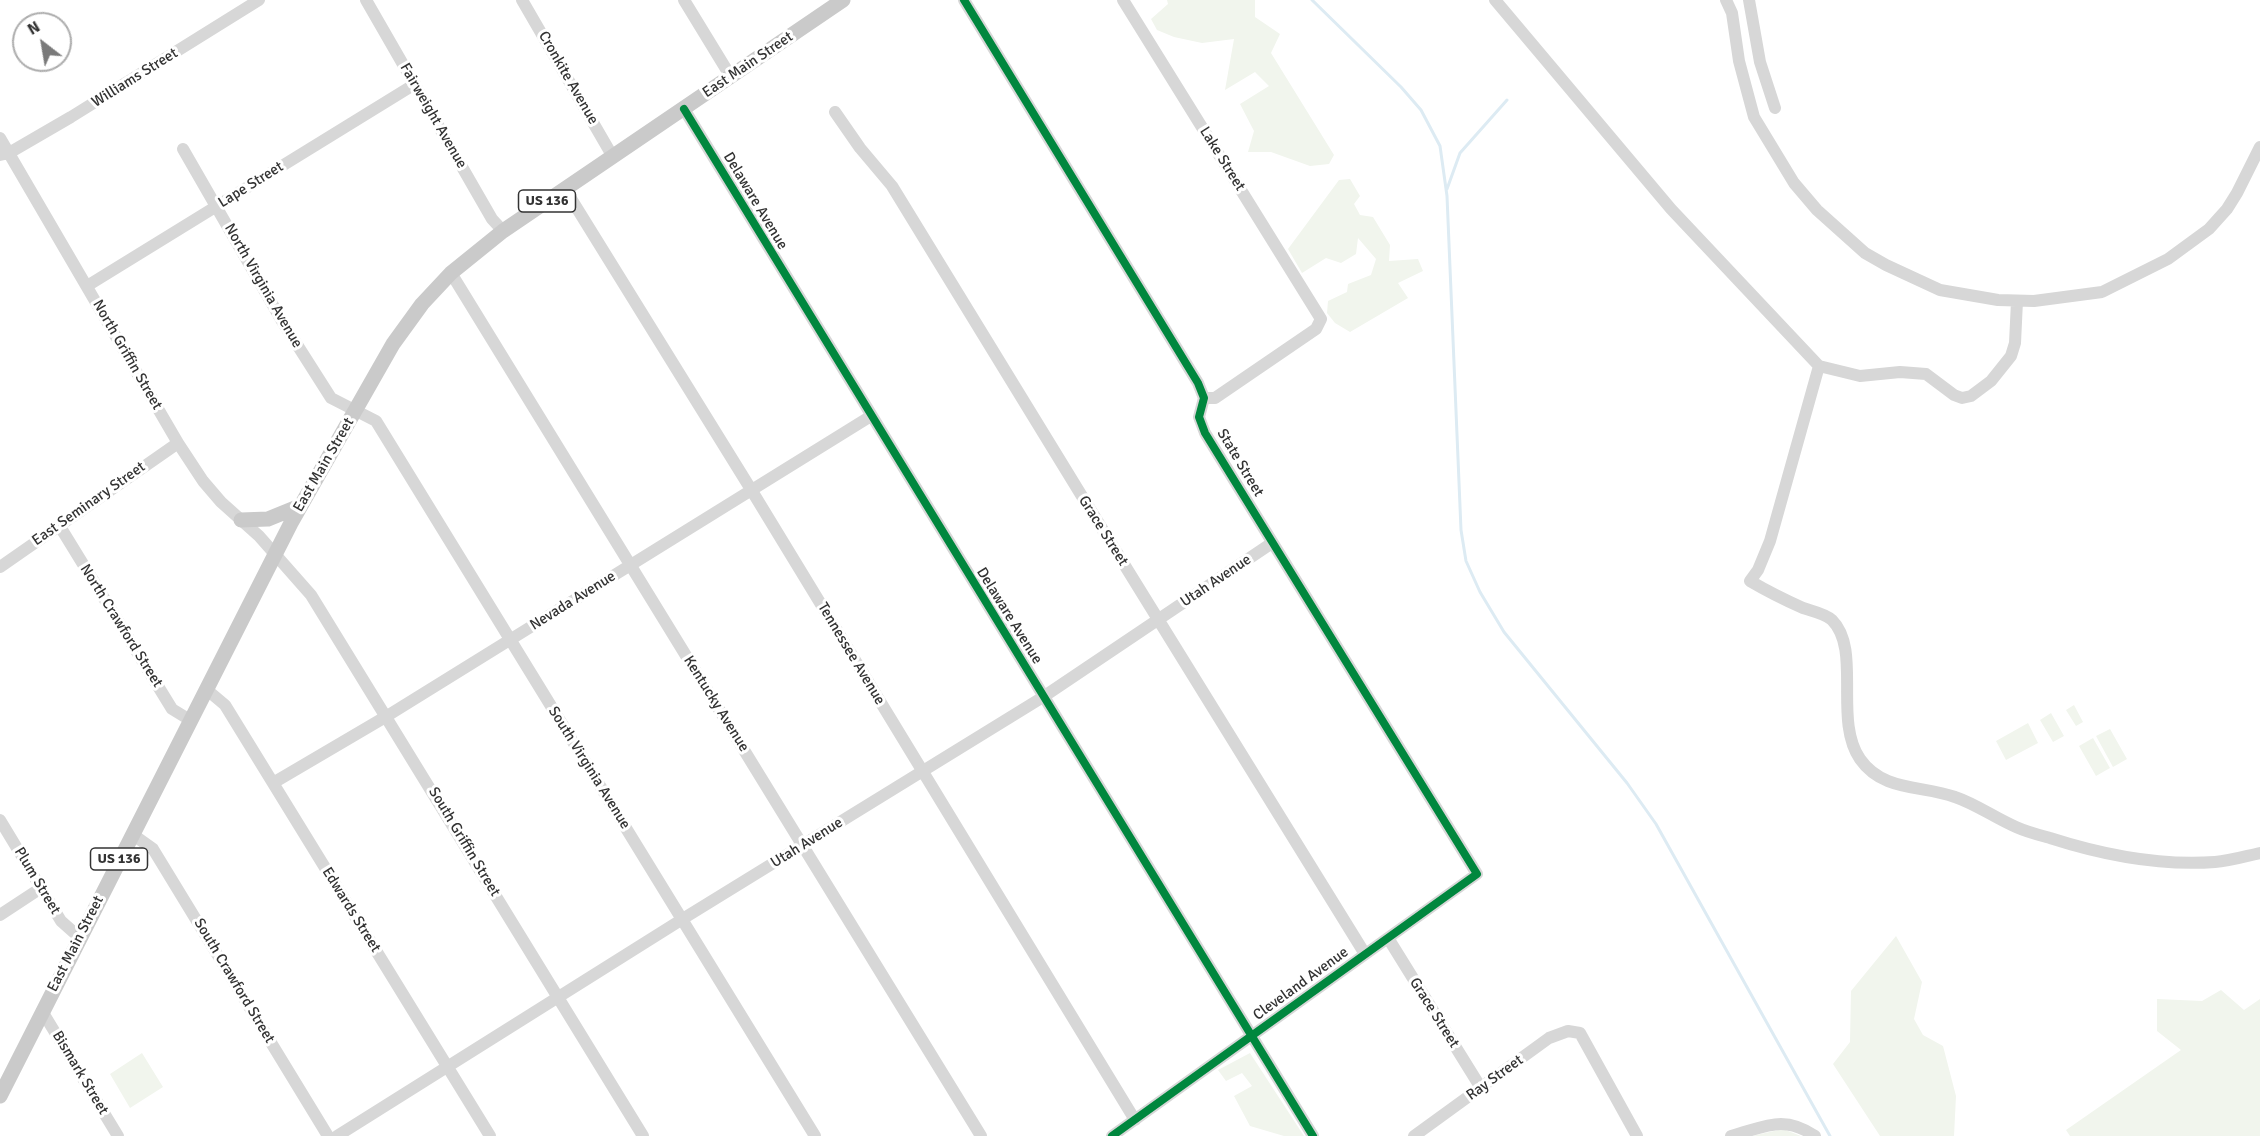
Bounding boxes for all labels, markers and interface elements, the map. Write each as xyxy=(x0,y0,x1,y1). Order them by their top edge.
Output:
north arrow xyxy=(12,12,72,72)
text: N xyxy=(24,17,44,40)
street label: Cronkite Avenue xyxy=(534,28,602,128)
street label: East Main Street xyxy=(699,28,797,102)
street label: Williams Street xyxy=(89,44,181,112)
street label: Fairweight Avenue xyxy=(396,60,470,172)
street label: Lake Street xyxy=(1195,124,1249,194)
street label: Delaware Avenue xyxy=(719,149,791,253)
street label: Lape Street xyxy=(215,158,287,212)
road number: US 136 xyxy=(518,190,576,212)
street label: North Virginia Avenue xyxy=(220,221,306,351)
street label: North Griffin Street xyxy=(88,297,166,413)
street label: East Main Street xyxy=(290,415,358,515)
street label: State Street xyxy=(1213,426,1267,500)
street label: East Seminary Street xyxy=(29,458,149,550)
street label: Grace Street xyxy=(1074,493,1132,569)
street label: Utah Avenue xyxy=(1177,551,1255,611)
street label: North Crawford Street xyxy=(76,561,166,691)
street label: Delaware Avenue xyxy=(972,564,1046,668)
street label: Nevada Avenue xyxy=(527,567,619,635)
street label: Tennessee Avenue xyxy=(813,600,889,708)
street label: Kentucky Avenue xyxy=(679,653,753,755)
street label: South Virginia Avenue xyxy=(544,703,634,833)
street label: South Griffin Street xyxy=(424,784,504,900)
street label: Utah Avenue xyxy=(768,814,846,872)
street label: Plum Street xyxy=(10,844,64,918)
road number: US 136 xyxy=(90,848,148,870)
street label: Edwards Street xyxy=(318,864,384,956)
street label: East Main Street xyxy=(44,893,108,995)
street label: South Crawford Street xyxy=(190,915,278,1047)
street label: Cleveland Avenue xyxy=(1250,943,1352,1025)
street label: Grace Street xyxy=(1405,975,1463,1051)
street label: Bismark Street xyxy=(48,1028,112,1118)
street label: Ray Street xyxy=(1463,1051,1527,1105)

